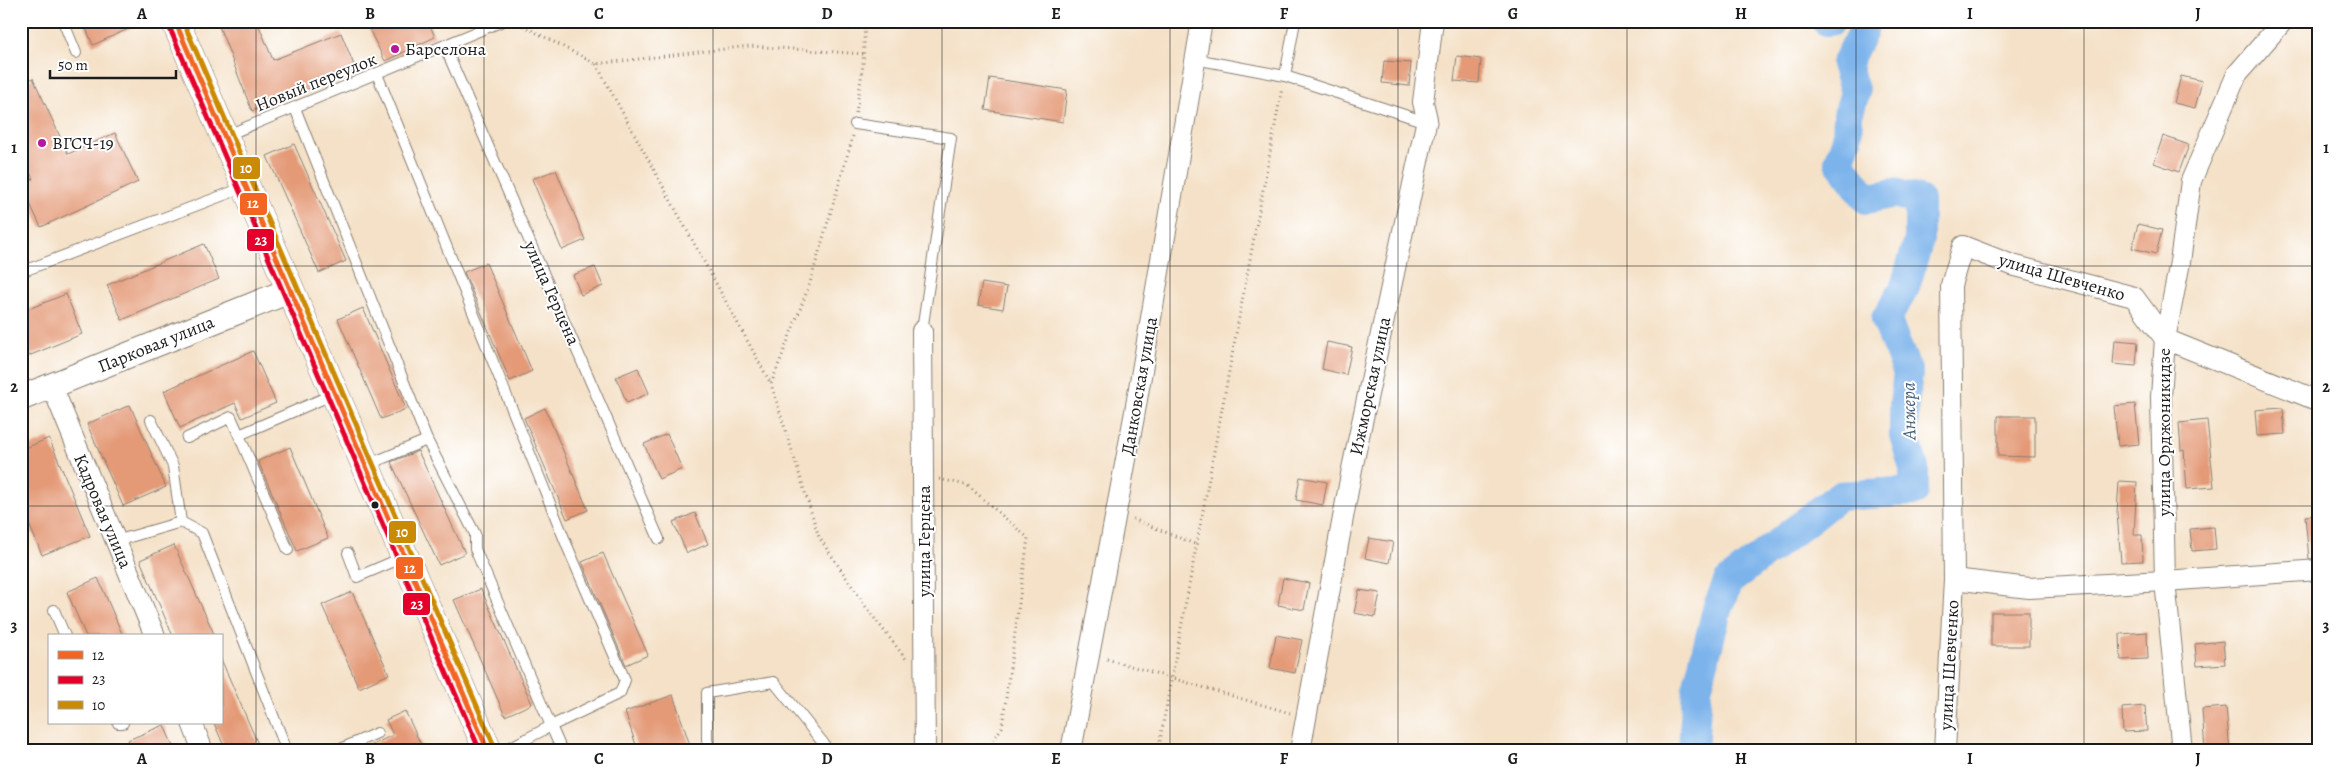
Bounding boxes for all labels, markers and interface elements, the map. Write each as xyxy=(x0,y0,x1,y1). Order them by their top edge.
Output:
text: A xyxy=(136,3,148,25)
text: B xyxy=(365,3,375,25)
text: C xyxy=(594,3,604,25)
text: D xyxy=(821,3,833,25)
text: E xyxy=(1051,3,1061,25)
text: F xyxy=(1280,3,1289,25)
text: G xyxy=(1508,3,1518,25)
text: H xyxy=(1735,3,1747,25)
text: I xyxy=(1967,3,1973,25)
text: J xyxy=(2195,3,2201,25)
place label: Барселона xyxy=(405,37,487,61)
marker: Барселона xyxy=(389,43,401,55)
street label: Новый переулок xyxy=(252,47,380,117)
scale bar xyxy=(50,48,176,80)
text: 50 m xyxy=(58,55,88,75)
place label: ВГСЧ-19 xyxy=(52,131,114,155)
text: 1 xyxy=(11,137,17,159)
marker: ВГСЧ-19 xyxy=(36,137,48,149)
text: 1 xyxy=(2323,137,2329,159)
line badge: 10 xyxy=(232,156,261,180)
text: 10 xyxy=(240,159,252,178)
line badge: 12 xyxy=(239,192,268,216)
text: 12 xyxy=(247,194,259,213)
line badge: 23 xyxy=(246,228,275,252)
text: 23 xyxy=(255,231,267,250)
street label: улица Герцена xyxy=(518,236,586,350)
street label: улица Шевченко xyxy=(1995,247,2128,307)
street label: Парковая улица xyxy=(94,310,218,378)
street label: Данковская улица xyxy=(1115,314,1163,457)
street label: Ижморская улица xyxy=(1344,314,1397,457)
street label: улица Орджоникидзе xyxy=(2152,348,2176,517)
text: 2 xyxy=(10,376,18,398)
text: 2 xyxy=(2322,376,2330,398)
water label: Анжера xyxy=(1895,382,1923,441)
street label: Кадровая улица xyxy=(68,450,138,573)
street label: улица Герцена xyxy=(912,484,936,598)
unlabelled marker xyxy=(370,500,380,510)
line badge: 10 xyxy=(388,520,417,544)
text: 10 xyxy=(396,523,408,542)
line badge: 12 xyxy=(395,556,424,580)
text: 12 xyxy=(404,559,416,578)
line badge: 23 xyxy=(402,592,431,616)
text: 23 xyxy=(411,595,423,614)
street label: улица Шевченко xyxy=(1934,599,1964,732)
text: 3 xyxy=(11,615,18,637)
text: 3 xyxy=(2323,615,2330,637)
legend xyxy=(48,634,222,724)
text: 12 xyxy=(92,645,104,665)
text: 23 xyxy=(92,669,105,689)
text: 10 xyxy=(92,695,105,715)
text: A xyxy=(136,748,148,770)
text: B xyxy=(365,748,375,770)
text: C xyxy=(594,748,604,770)
text: D xyxy=(821,748,833,770)
text: E xyxy=(1051,748,1061,770)
text: F xyxy=(1280,748,1289,770)
text: G xyxy=(1508,748,1518,770)
text: H xyxy=(1735,748,1747,770)
text: I xyxy=(1967,748,1973,770)
text: J xyxy=(2195,748,2201,770)

